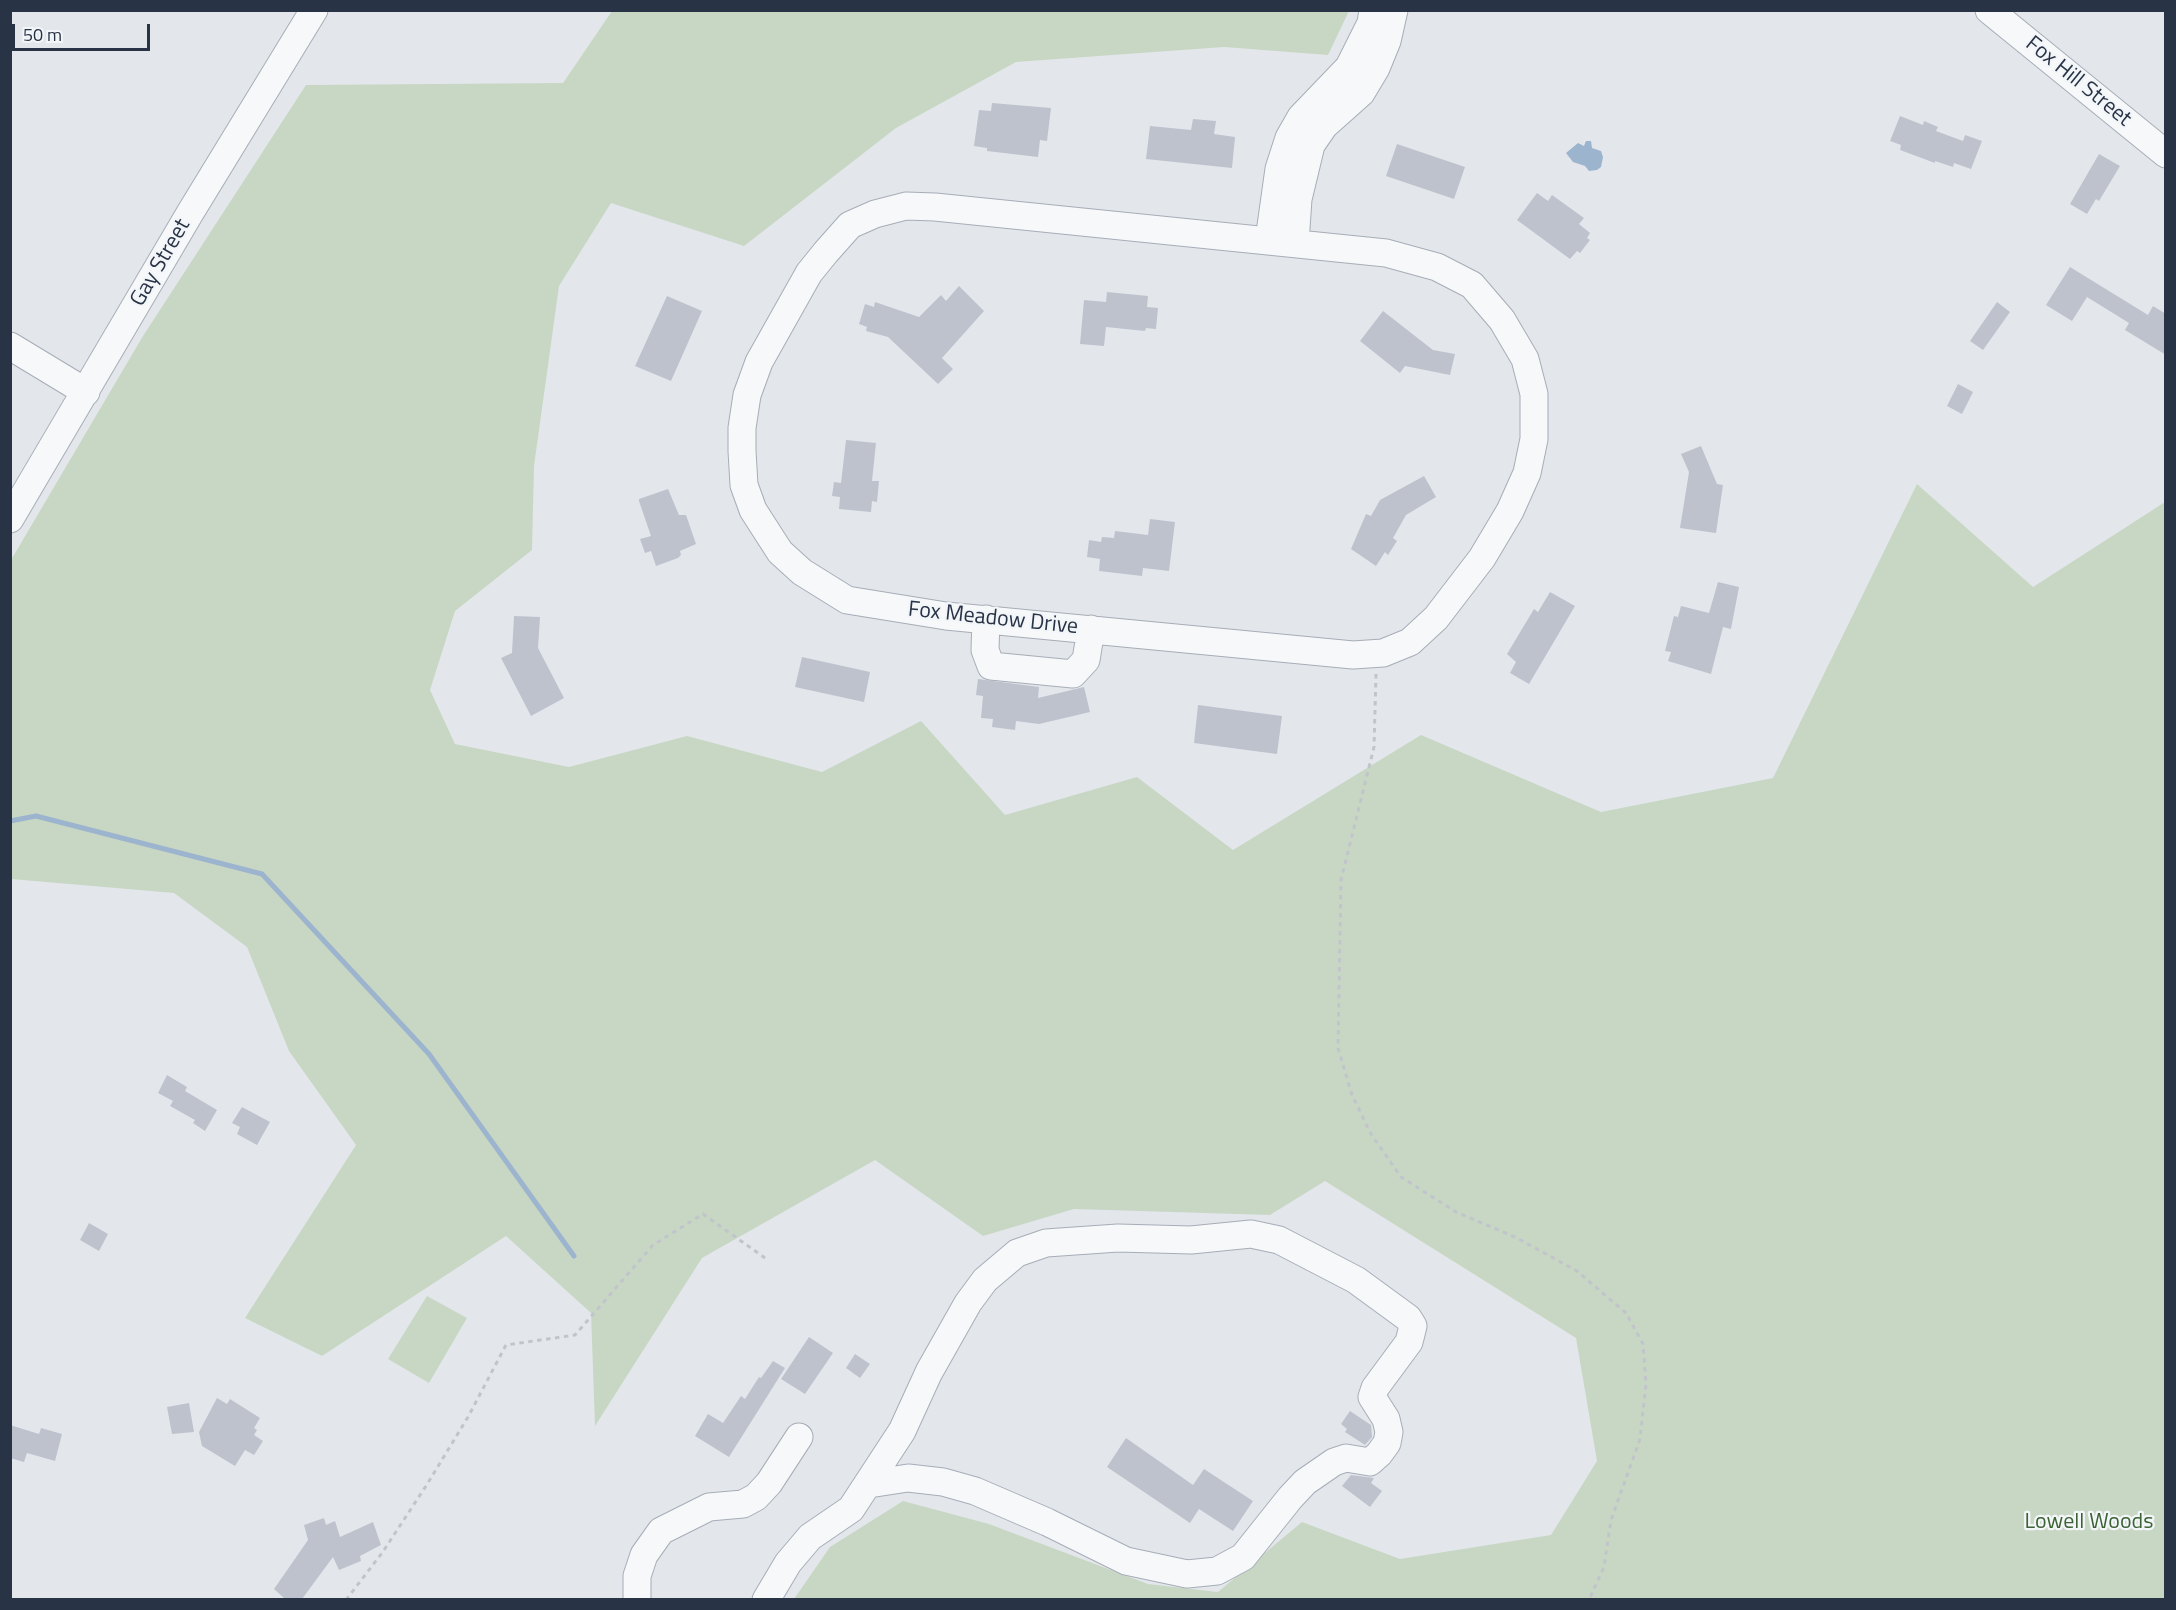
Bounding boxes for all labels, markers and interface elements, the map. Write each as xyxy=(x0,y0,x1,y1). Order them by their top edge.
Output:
scale bar xyxy=(15,12,153,50)
text: 50 m xyxy=(23,21,62,48)
street label: Fox Hill Street xyxy=(2020,31,2136,133)
street label: Gay Street xyxy=(125,215,197,311)
street label: Fox Meadow Drive xyxy=(907,597,1079,641)
park label: Lowell Woods xyxy=(2025,1510,2153,1536)

